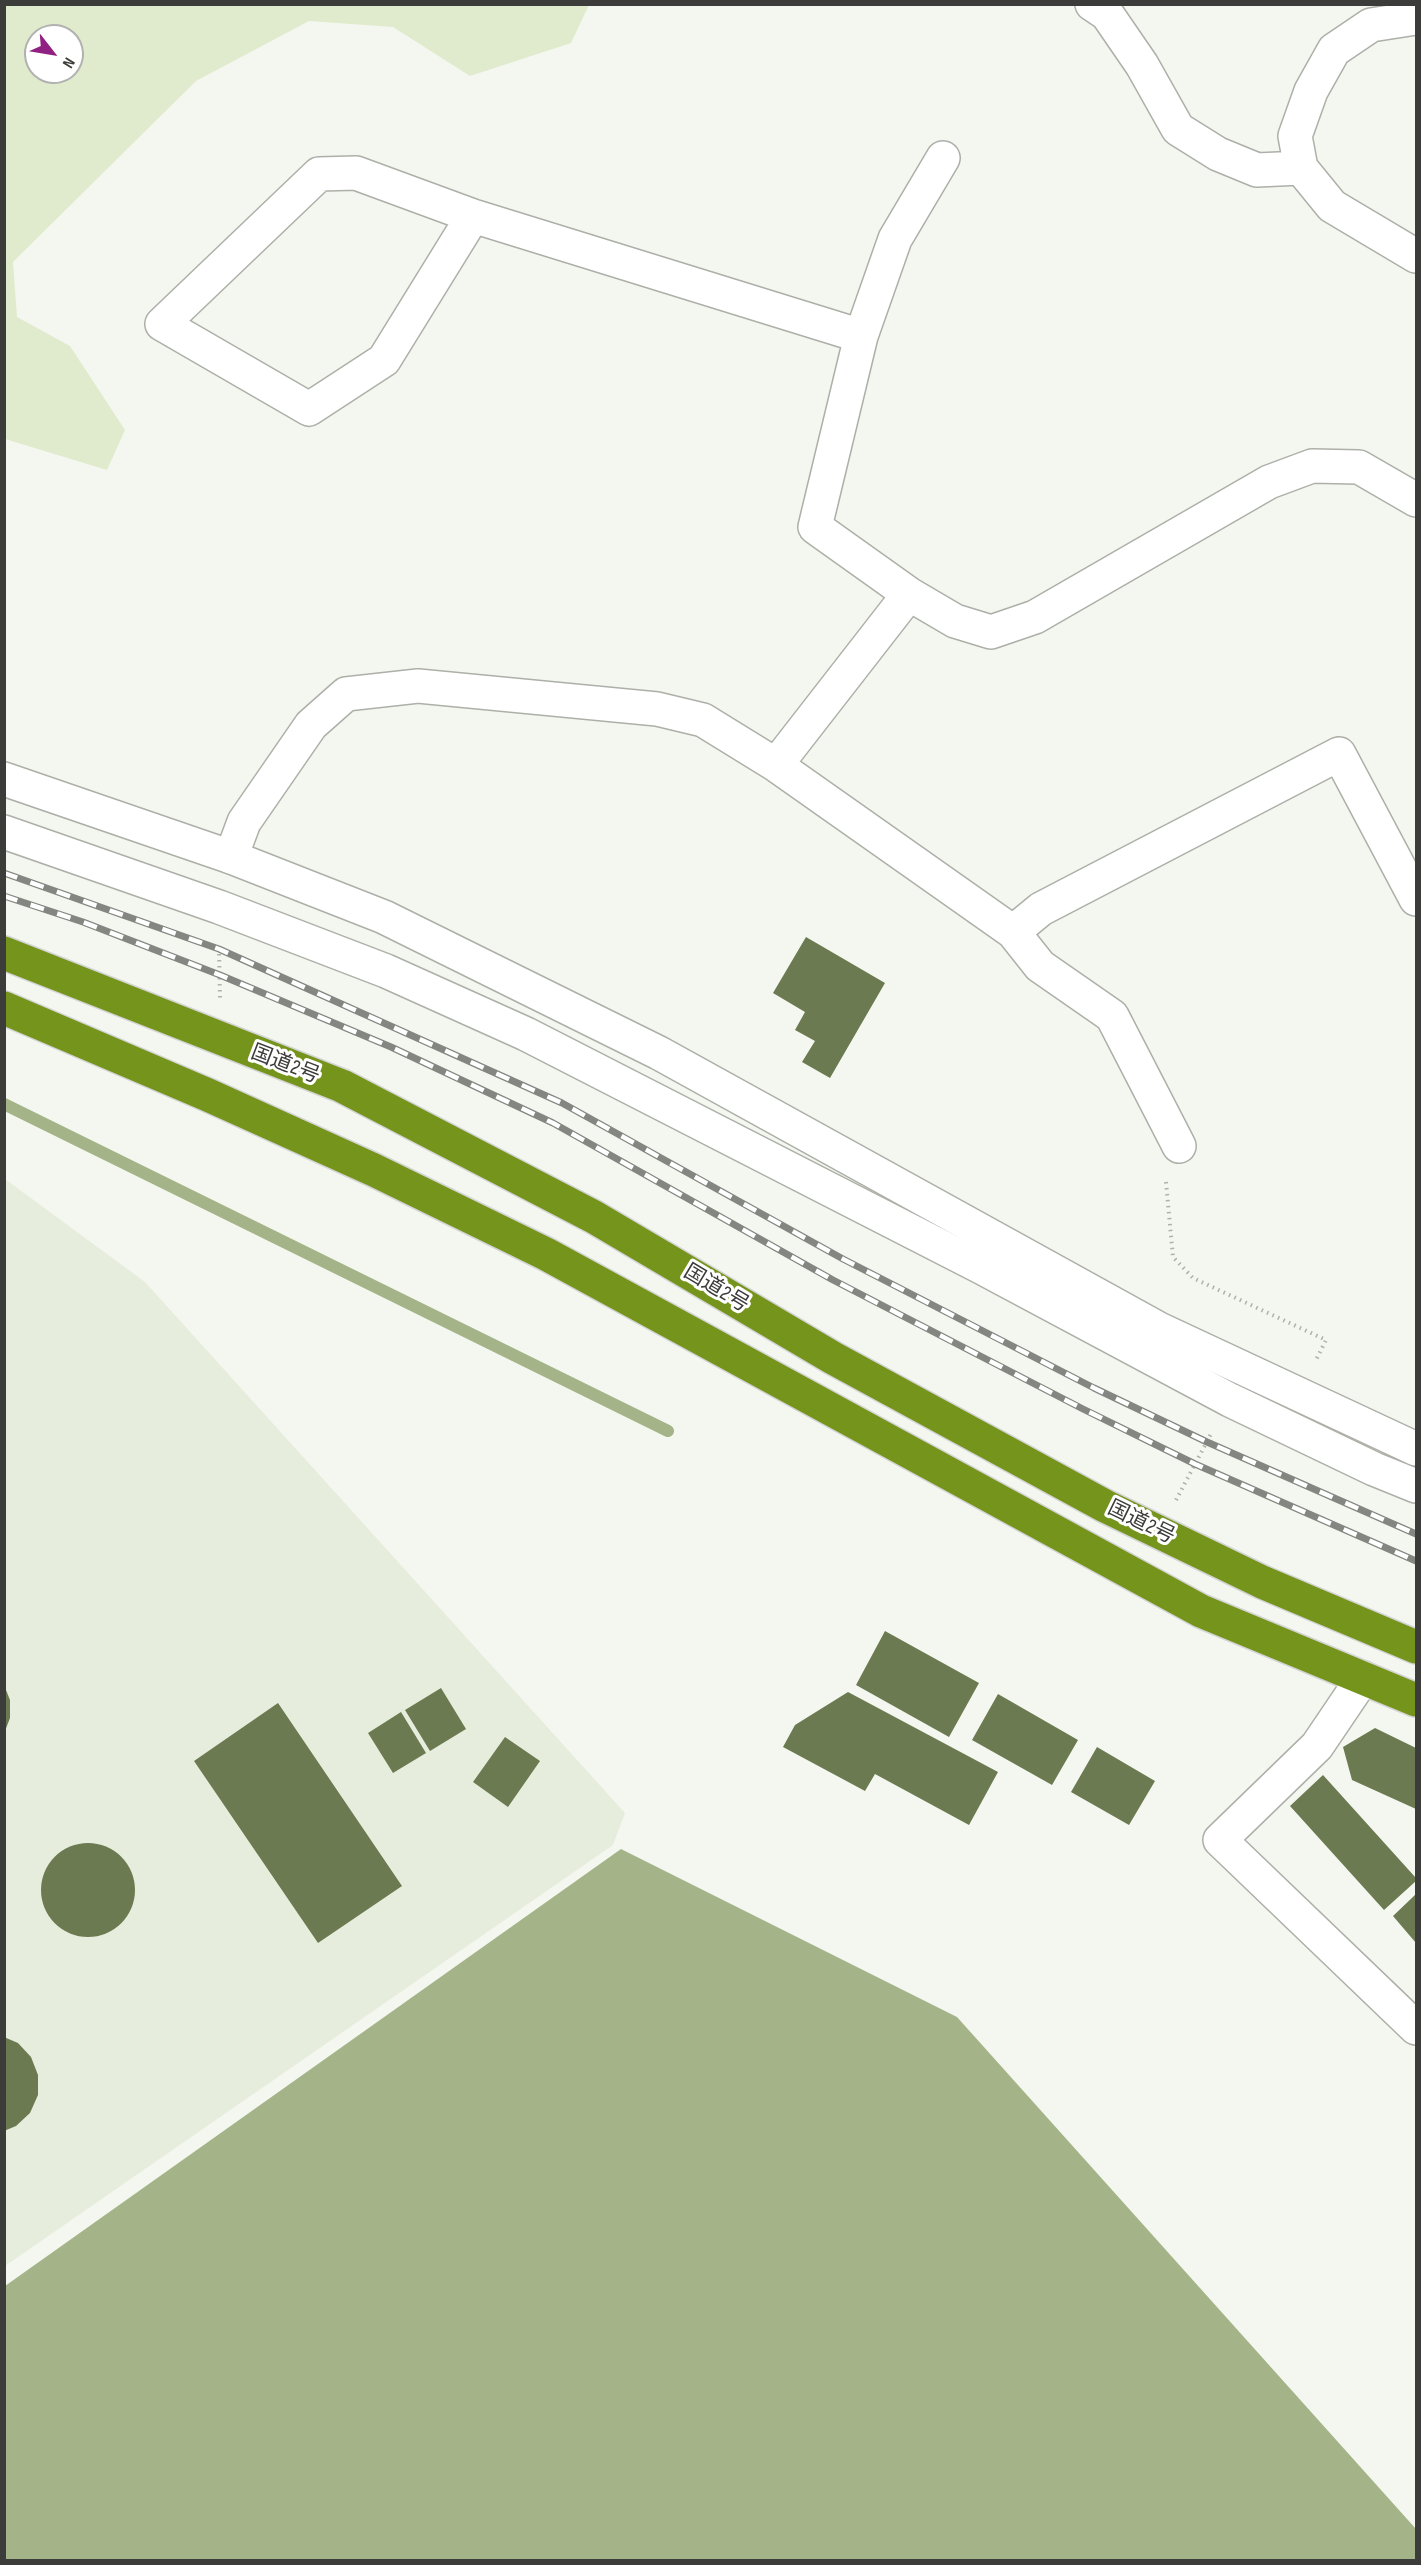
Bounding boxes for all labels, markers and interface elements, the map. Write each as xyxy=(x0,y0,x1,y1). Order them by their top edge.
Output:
north arrow xyxy=(24,24,84,84)
text: N xyxy=(58,54,78,71)
street label: 国道2号 xyxy=(247,1040,323,1090)
street label: 国道2号 xyxy=(679,1260,753,1318)
street label: 国道2号 xyxy=(1103,1496,1179,1550)

